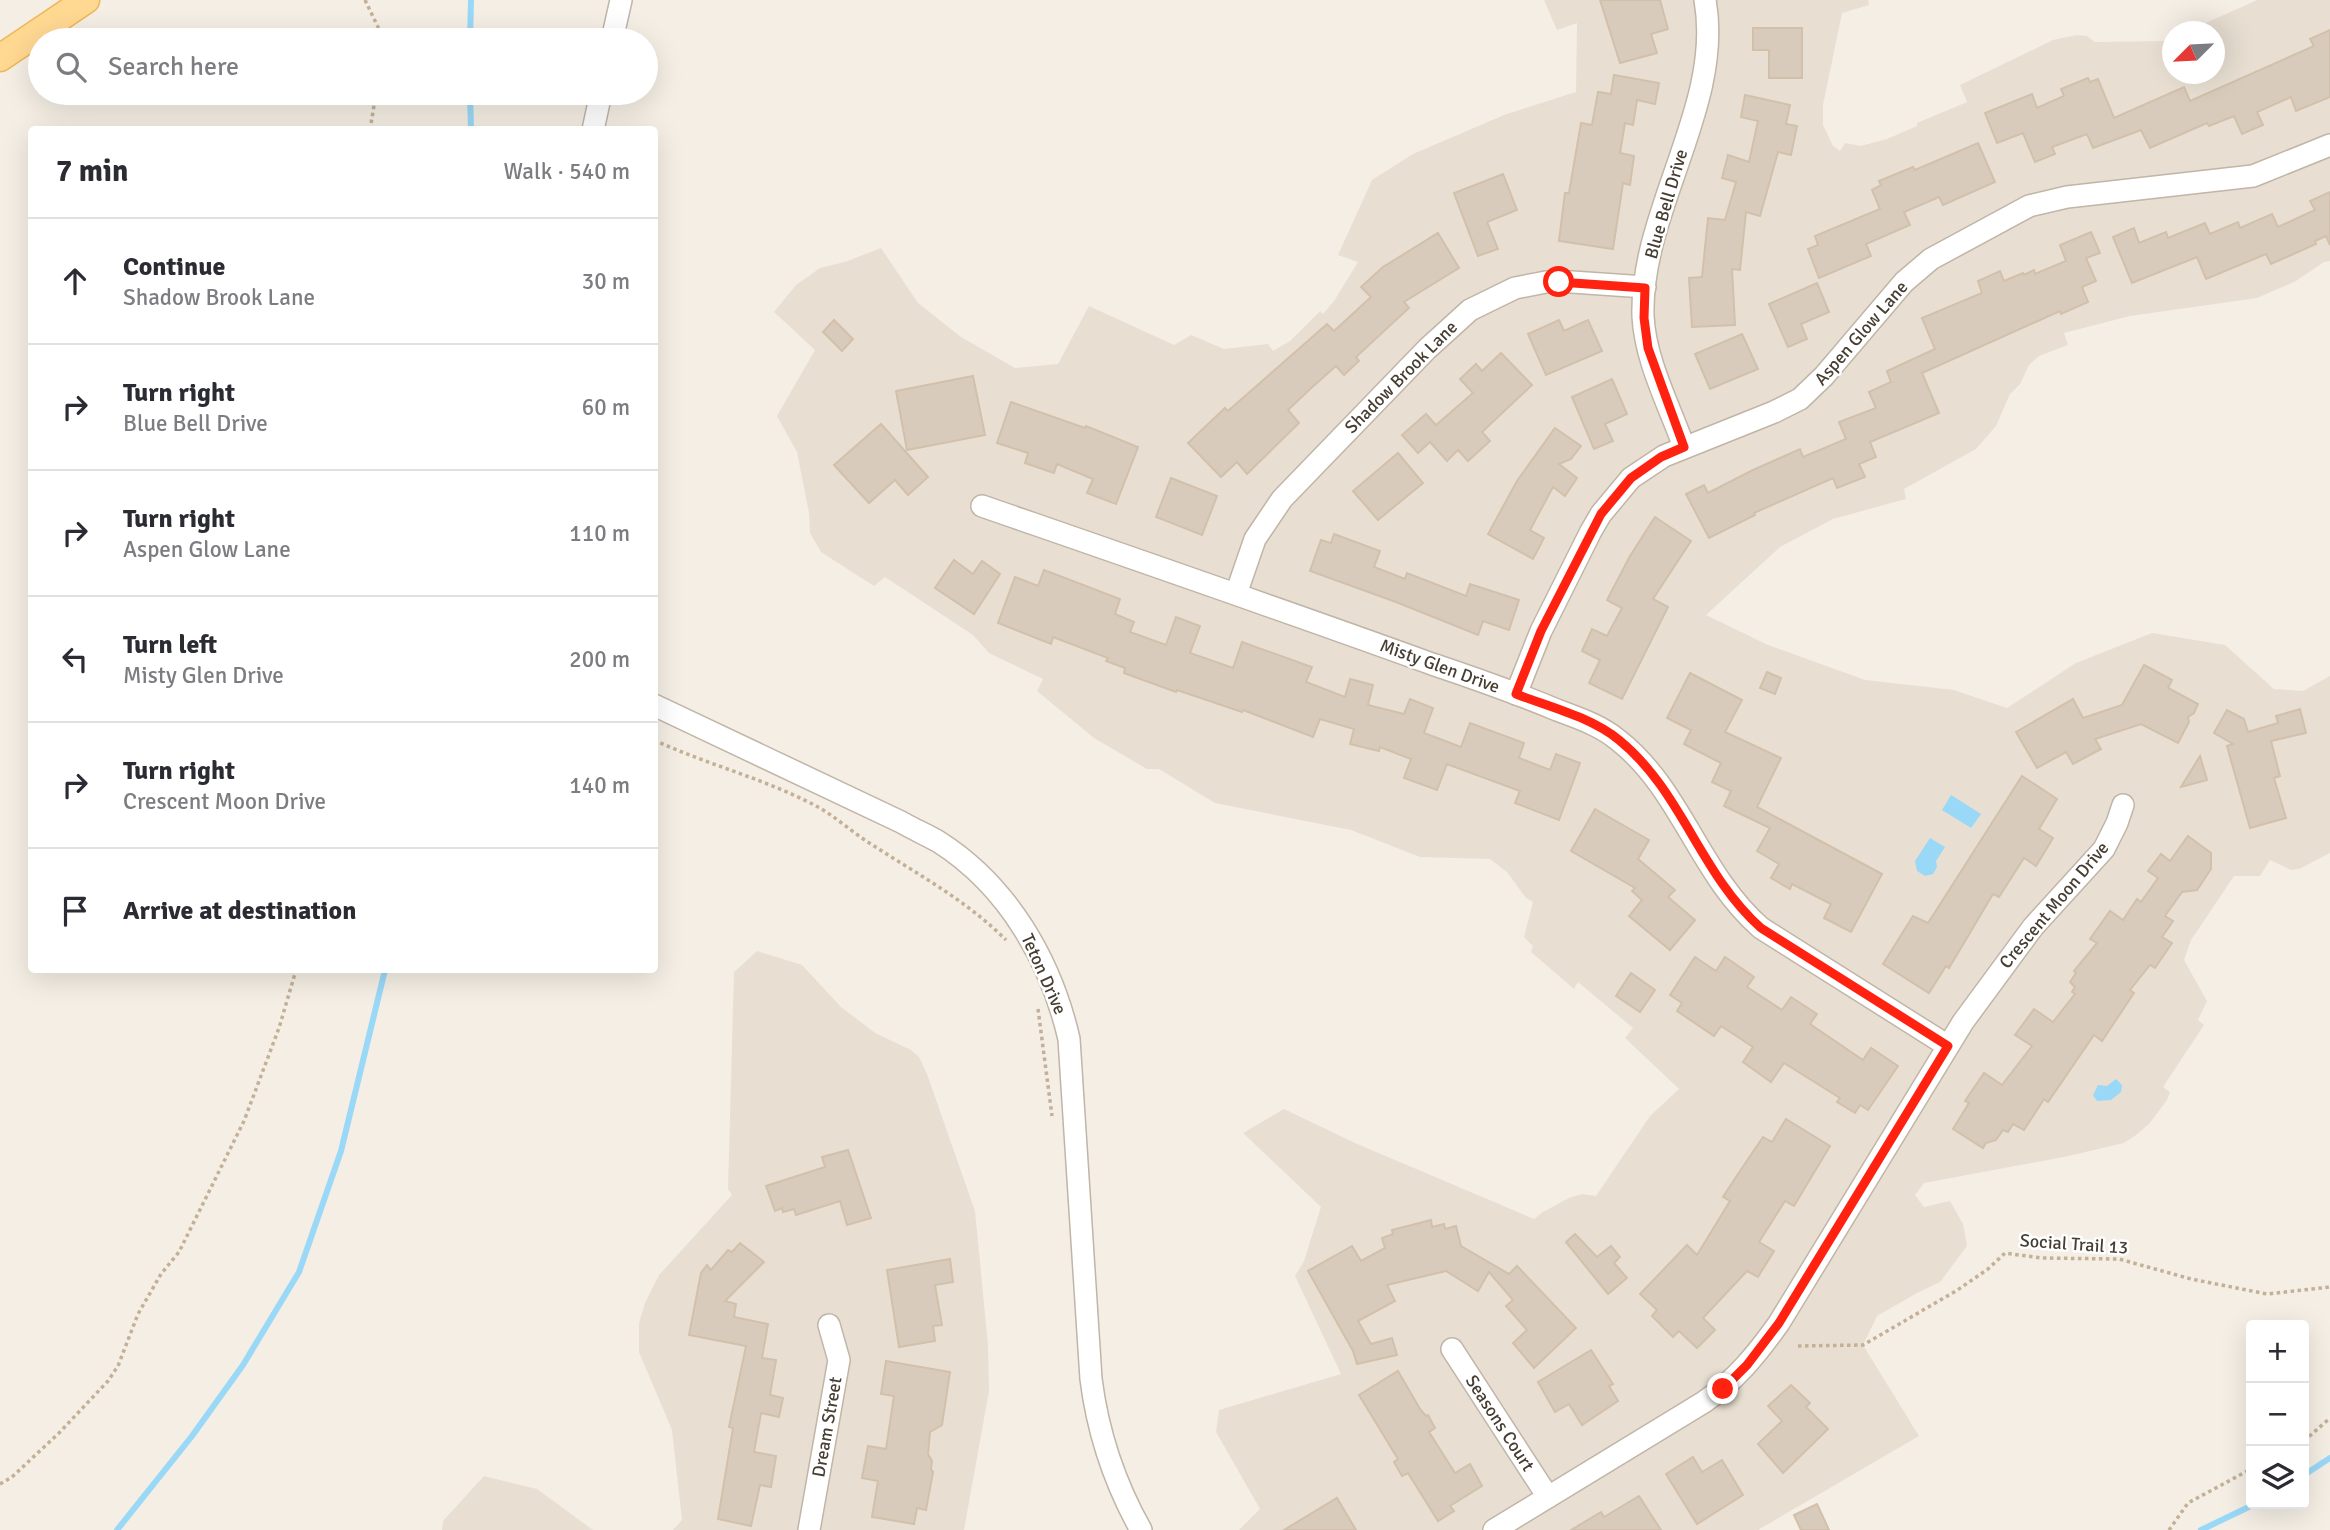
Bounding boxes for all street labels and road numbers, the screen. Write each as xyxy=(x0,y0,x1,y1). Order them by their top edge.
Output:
street label: Blue Bell Drive xyxy=(1640,147,1692,261)
street label: Aspen Glow Lane xyxy=(1810,276,1912,390)
street label: Shadow Brook Lane xyxy=(1340,316,1462,438)
street label: Misty Glen Drive xyxy=(1377,634,1503,698)
street label: Crescent Moon Drive xyxy=(1995,837,2113,973)
street label: Teton Drive xyxy=(1016,930,1072,1018)
street label: Social Trail 13 xyxy=(2019,1229,2129,1259)
street label: Seasons Court xyxy=(1461,1371,1539,1475)
street label: Dream Street xyxy=(807,1375,847,1479)

